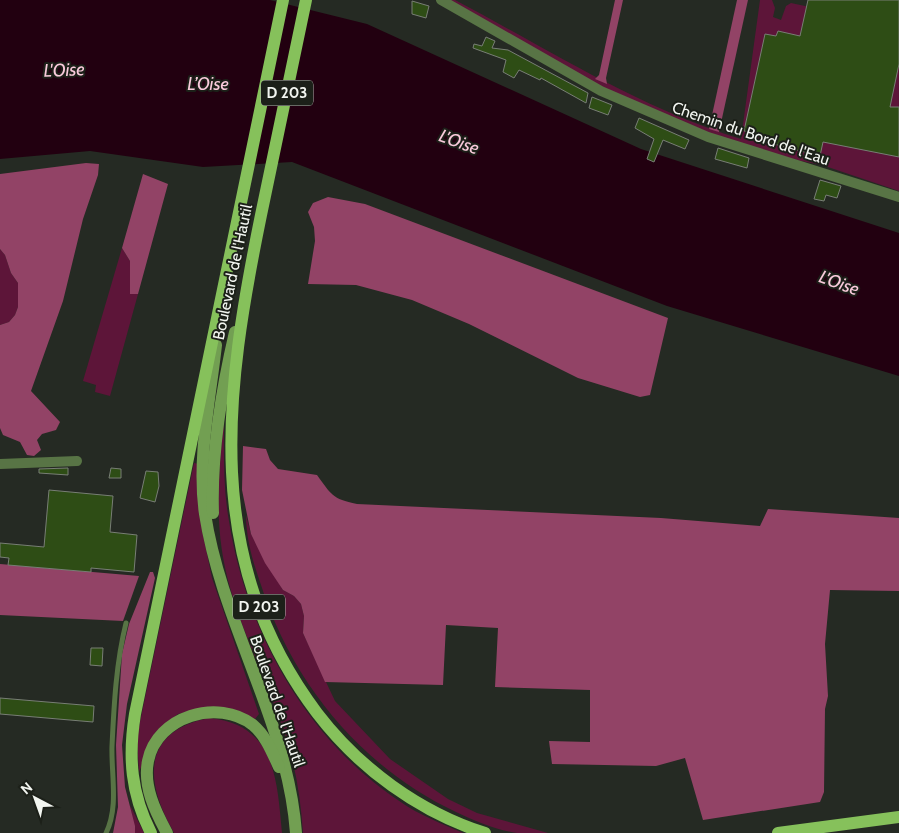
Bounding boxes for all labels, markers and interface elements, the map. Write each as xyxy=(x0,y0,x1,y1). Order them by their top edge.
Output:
water label: L'Oise xyxy=(43,58,85,82)
water label: L’Oise xyxy=(187,73,229,95)
road number: D 203 xyxy=(261,80,313,106)
street label: Chemin du Bord de l'Eau xyxy=(670,98,832,169)
water label: L'Oise xyxy=(436,125,482,159)
street label: Boulevard de l'Hautil xyxy=(209,202,256,342)
water label: L'Oise xyxy=(816,266,862,300)
road number: D 203 xyxy=(233,594,285,620)
street label: Boulevard de l'Hautil xyxy=(246,633,309,770)
north arrow xyxy=(10,773,60,823)
text: N xyxy=(17,778,36,798)

